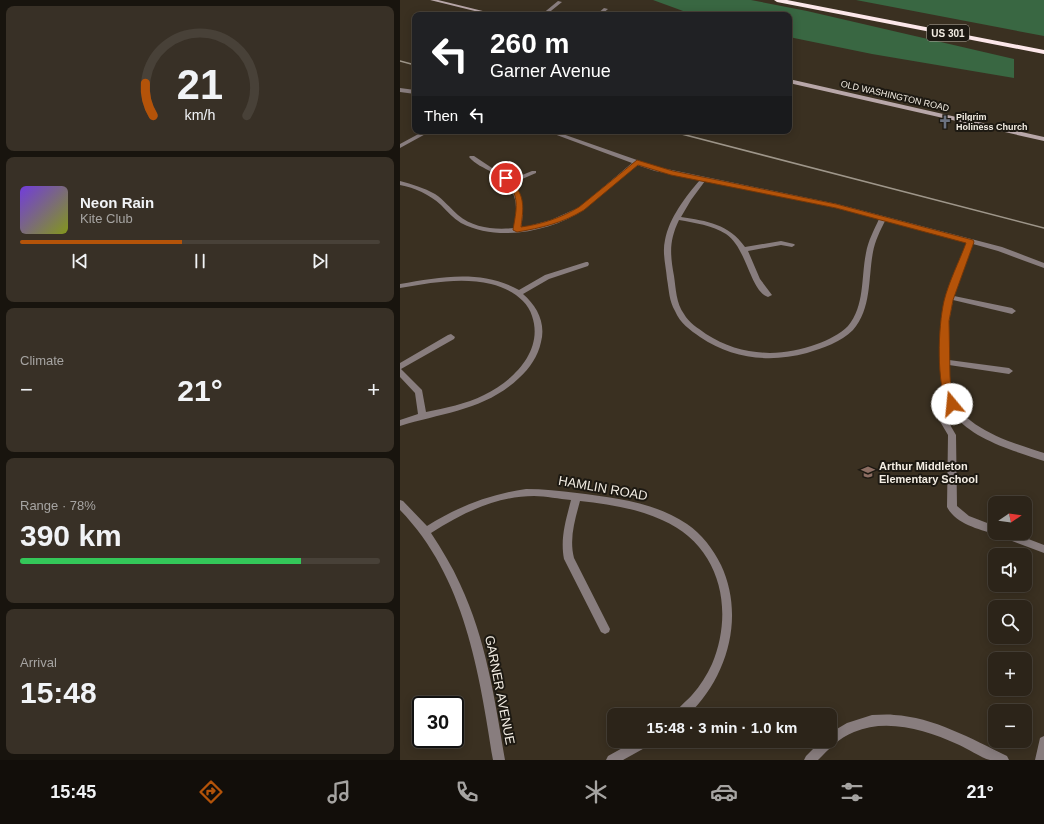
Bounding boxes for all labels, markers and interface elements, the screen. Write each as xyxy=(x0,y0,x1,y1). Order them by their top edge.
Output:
road number: US 301 xyxy=(927,25,969,41)
icon: left xyxy=(424,28,476,80)
text: 260 m xyxy=(490,28,569,59)
text: 21 xyxy=(177,61,223,108)
text: Garner Avenue xyxy=(490,61,611,81)
street label: OLD WASHINGTON ROAD xyxy=(840,79,951,113)
icon: left xyxy=(466,104,488,126)
text: km/h xyxy=(185,107,216,123)
text: Then xyxy=(424,107,458,124)
place label: Pilgrim Holiness Church xyxy=(956,112,1028,132)
church icon: Pilgrim Holiness Church xyxy=(937,114,953,130)
pin xyxy=(489,161,523,195)
icon: arrive xyxy=(495,167,517,189)
text: Neon Rain xyxy=(80,194,154,211)
text: Kite Club xyxy=(80,211,133,226)
icon: previous xyxy=(69,250,91,272)
icon: pause xyxy=(189,250,211,272)
icon: next xyxy=(309,250,331,272)
text: Climate xyxy=(20,353,64,368)
text: 21° xyxy=(177,374,223,407)
text: − xyxy=(20,377,33,402)
text: + xyxy=(367,377,380,402)
position arrow xyxy=(931,383,973,425)
place label: Arthur Middleton Elementary School xyxy=(879,460,978,485)
school or university icon: Arthur Middleton Elementary School xyxy=(860,464,876,480)
street label: HAMLIN ROAD xyxy=(557,473,649,503)
north arrow xyxy=(988,496,1032,540)
map controls xyxy=(988,496,1032,748)
text: Range · 78% xyxy=(20,498,96,513)
text: 390 km xyxy=(20,519,122,552)
button: sound xyxy=(988,548,1032,592)
button: search xyxy=(988,600,1032,644)
street label: GARNER AVENUE xyxy=(482,634,518,746)
button: + xyxy=(988,652,1032,696)
text: Arrival xyxy=(20,655,57,670)
text: 15:48 xyxy=(20,676,97,709)
speed limit sign: 30 xyxy=(412,696,464,748)
button: − xyxy=(988,704,1032,748)
text: 15:48 · 3 min · 1.0 km xyxy=(647,719,797,736)
icon: directions xyxy=(197,778,225,806)
icon: music xyxy=(325,778,353,806)
icon: phone xyxy=(453,778,481,806)
icon: climate xyxy=(582,778,610,806)
icon: car xyxy=(710,778,738,806)
icon: filters xyxy=(838,778,866,806)
text: 15:45 xyxy=(50,782,96,802)
text: 21° xyxy=(967,782,994,802)

